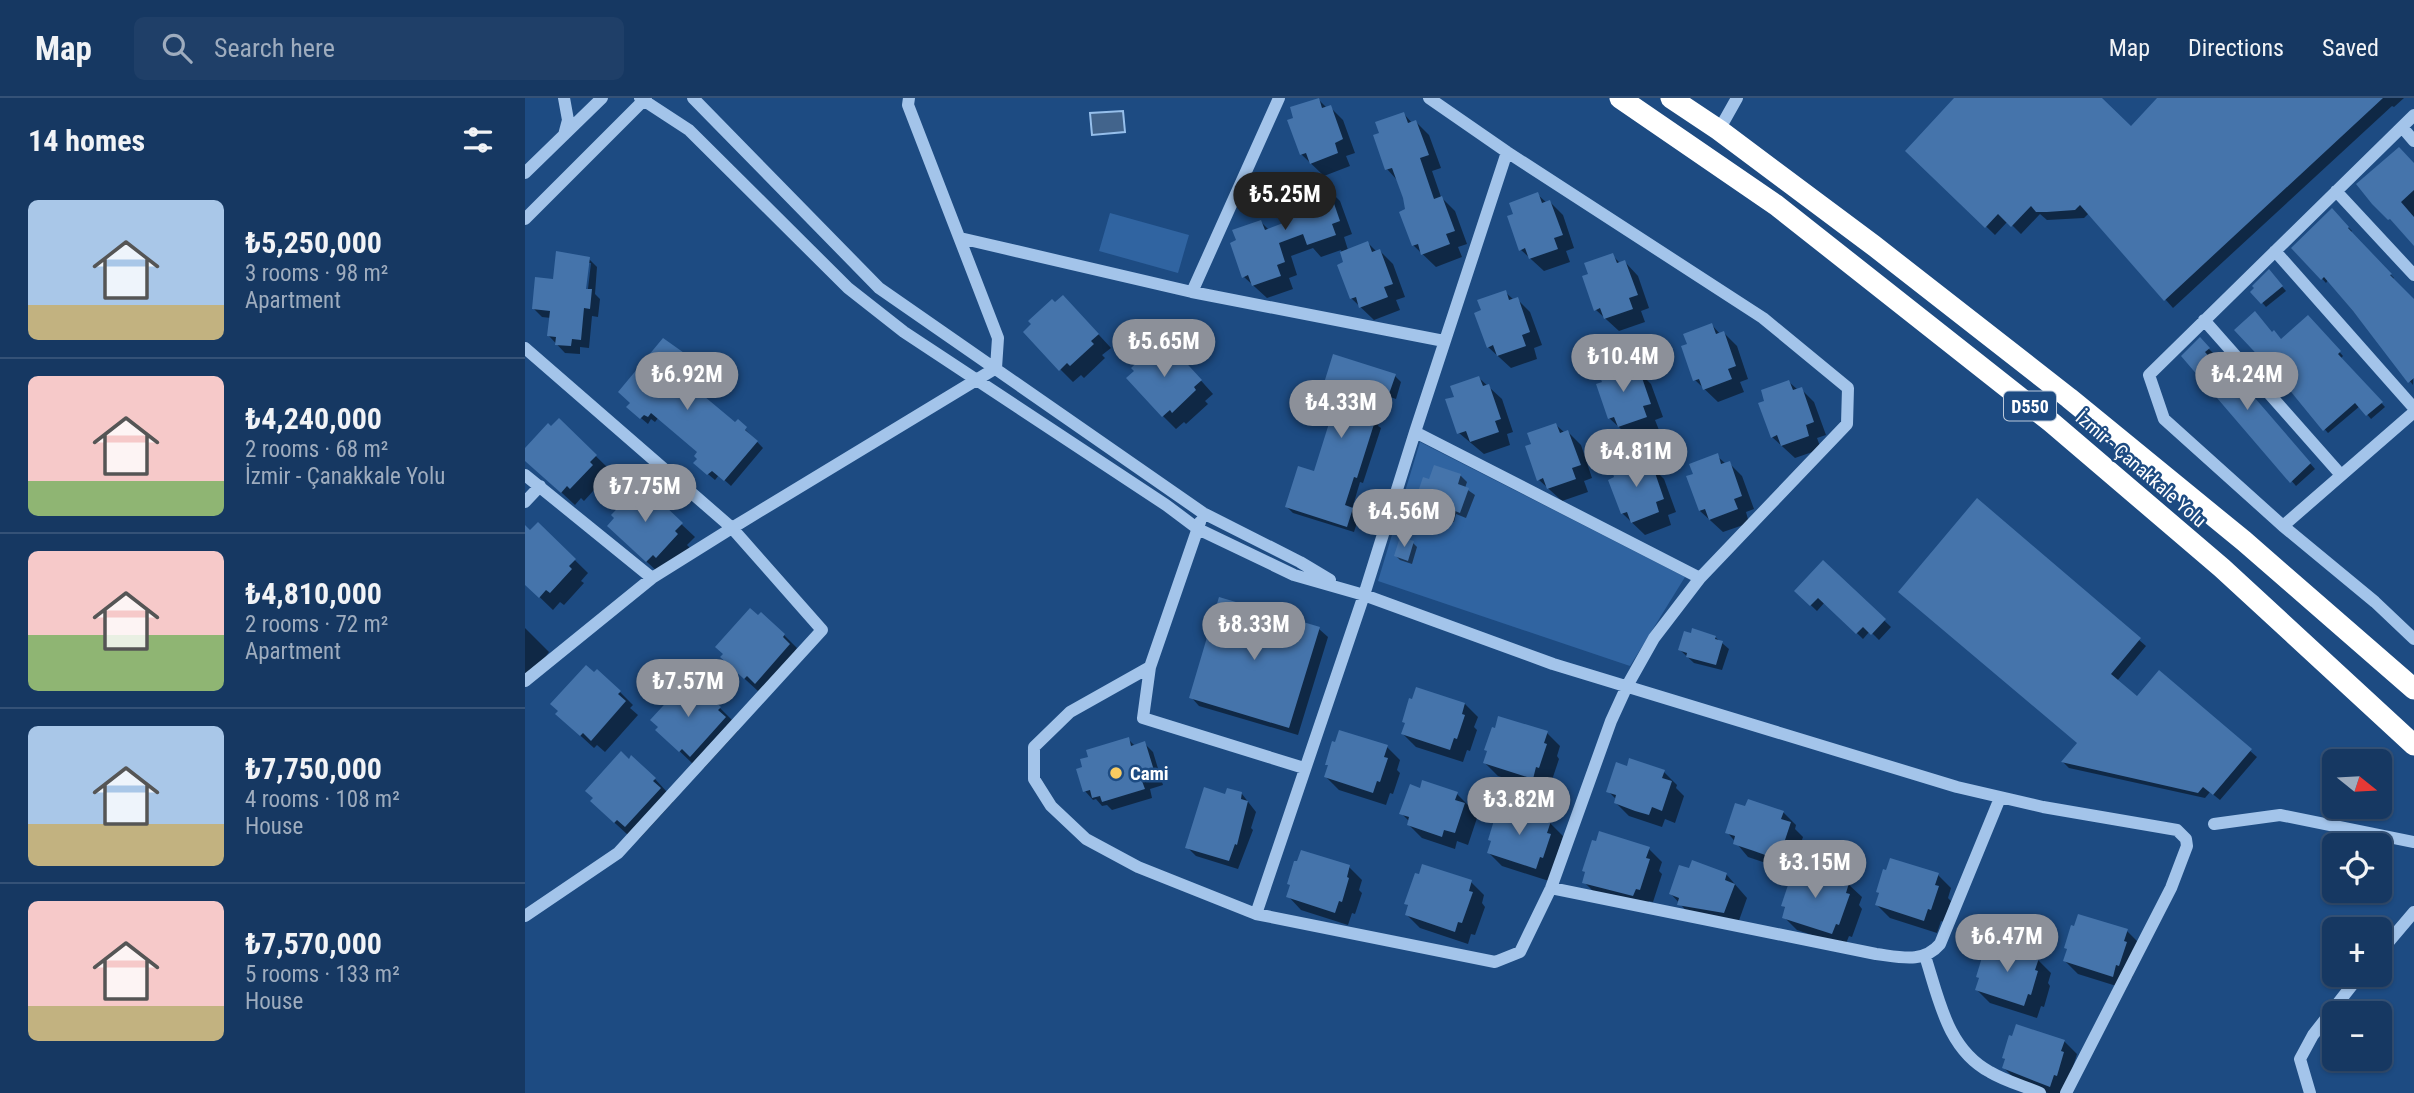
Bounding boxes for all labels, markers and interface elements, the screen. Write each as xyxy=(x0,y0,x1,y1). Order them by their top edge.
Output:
search box xyxy=(134,17,624,80)
text: Map xyxy=(35,29,92,68)
icon: search xyxy=(158,29,196,67)
text: Search here xyxy=(214,33,335,63)
text: Map xyxy=(2109,34,2150,62)
text: Directions xyxy=(2188,34,2284,62)
text: Saved xyxy=(2322,34,2379,62)
icon: filters xyxy=(459,121,497,159)
text: 14 homes xyxy=(28,123,145,158)
pin: ₺5.25M xyxy=(1228,172,1342,232)
text: ₺5.25M xyxy=(1249,181,1321,208)
text: ₺5,250,000 xyxy=(245,225,382,260)
icon: home xyxy=(84,228,168,312)
text: 3 rooms · 98 m² xyxy=(245,260,388,287)
text: Apartment xyxy=(245,287,341,314)
pin: ₺5.65M xyxy=(1107,320,1221,379)
text: ₺5.65M xyxy=(1128,328,1200,355)
pin: ₺10.4M xyxy=(1566,334,1680,394)
text: ₺10.4M xyxy=(1587,343,1659,370)
pin: ₺6.92M xyxy=(630,352,744,412)
pin: ₺4.24M xyxy=(2190,352,2304,412)
text: ₺6.92M xyxy=(651,361,723,388)
text: ₺4.24M xyxy=(2211,361,2283,388)
pin: ₺4.33M xyxy=(1284,380,1398,440)
text: ₺4.33M xyxy=(1305,389,1377,416)
road number: D550 xyxy=(2004,392,2056,420)
text: ₺4,240,000 xyxy=(245,401,382,436)
icon: home xyxy=(84,404,168,488)
street label: İzmir - Çanakkale Yolu xyxy=(2071,406,2211,532)
pin: ₺4.81M xyxy=(1579,430,1693,489)
text: 2 rooms · 68 m² xyxy=(245,436,388,463)
text: ₺4.81M xyxy=(1600,438,1672,465)
text: İzmir - Çanakkale Yolu xyxy=(245,463,445,490)
pin: ₺7.75M xyxy=(588,464,702,524)
text: ₺7.75M xyxy=(609,473,681,500)
pin: ₺4.56M xyxy=(1347,490,1461,549)
text: ₺4.56M xyxy=(1368,498,1440,525)
text: ₺4,810,000 xyxy=(245,576,382,611)
icon: home xyxy=(84,579,168,663)
pin: ₺8.33M xyxy=(1197,602,1311,662)
text: 2 rooms · 72 m² xyxy=(245,611,388,638)
text: ₺8.33M xyxy=(1218,611,1290,638)
text: Apartment xyxy=(245,638,341,665)
pin: ₺7.57M xyxy=(631,660,745,719)
text: ₺7.57M xyxy=(652,668,724,695)
north arrow xyxy=(2322,749,2392,819)
map controls xyxy=(2322,749,2392,1071)
text: ₺7,750,000 xyxy=(245,751,382,786)
icon: home xyxy=(84,754,168,838)
place label: Cami xyxy=(1130,762,1169,785)
marker: Cami xyxy=(1108,765,1124,781)
pin: ₺3.82M xyxy=(1462,778,1576,837)
text: 4 rooms · 108 m² xyxy=(245,786,400,813)
text: ₺3.82M xyxy=(1483,786,1555,813)
text: House xyxy=(245,813,303,840)
button: locate xyxy=(2322,833,2392,903)
pin: ₺3.15M xyxy=(1758,840,1872,900)
text: ₺3.15M xyxy=(1779,849,1851,876)
pin: ₺6.47M xyxy=(1950,914,2064,974)
button: + xyxy=(2322,917,2392,987)
text: ₺6.47M xyxy=(1971,923,2043,950)
text: ₺7,570,000 xyxy=(245,926,382,961)
icon: home xyxy=(84,929,168,1013)
text: 5 rooms · 133 m² xyxy=(245,961,400,988)
text: House xyxy=(245,988,303,1015)
button: − xyxy=(2322,1001,2392,1071)

